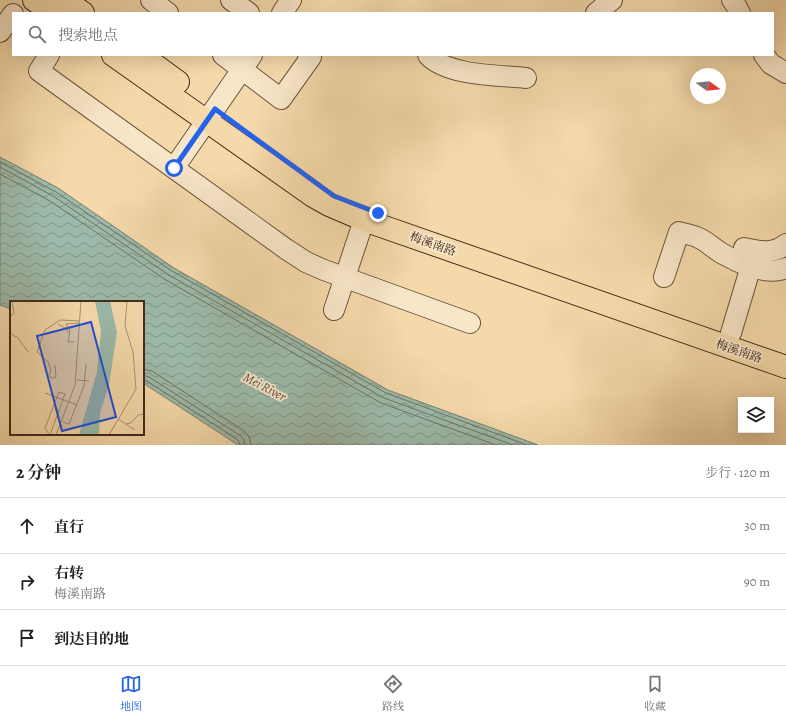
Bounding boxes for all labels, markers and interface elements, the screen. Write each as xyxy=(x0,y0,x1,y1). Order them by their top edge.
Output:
search box xyxy=(12,12,774,56)
icon: search xyxy=(26,23,48,45)
text: 搜索地点 xyxy=(58,25,118,45)
north arrow xyxy=(690,68,726,104)
route start xyxy=(165,159,183,177)
route end xyxy=(369,204,387,222)
street label: 梅溪南路 xyxy=(408,228,458,260)
inset map xyxy=(10,301,144,435)
street label: 梅溪南路 xyxy=(714,336,764,366)
water label: Mei River xyxy=(240,368,289,405)
map controls xyxy=(738,397,774,433)
button: layers xyxy=(738,397,774,433)
text: 2 分钟 xyxy=(16,461,61,484)
text: 步行 · 120 m xyxy=(705,464,770,481)
icon: ahead xyxy=(16,515,38,537)
text: 直行 xyxy=(54,517,84,537)
text: 30 m xyxy=(744,517,770,534)
text: 右转 xyxy=(54,563,84,583)
icon: right xyxy=(16,571,38,593)
text: 90 m xyxy=(744,573,770,590)
text: 梅溪南路 xyxy=(54,585,106,602)
icon: arrive xyxy=(16,627,38,649)
text: 到达目的地 xyxy=(54,629,129,649)
tab: 地图 xyxy=(120,673,142,714)
tab: 路线 xyxy=(382,673,404,714)
tab: 收藏 xyxy=(644,673,666,714)

